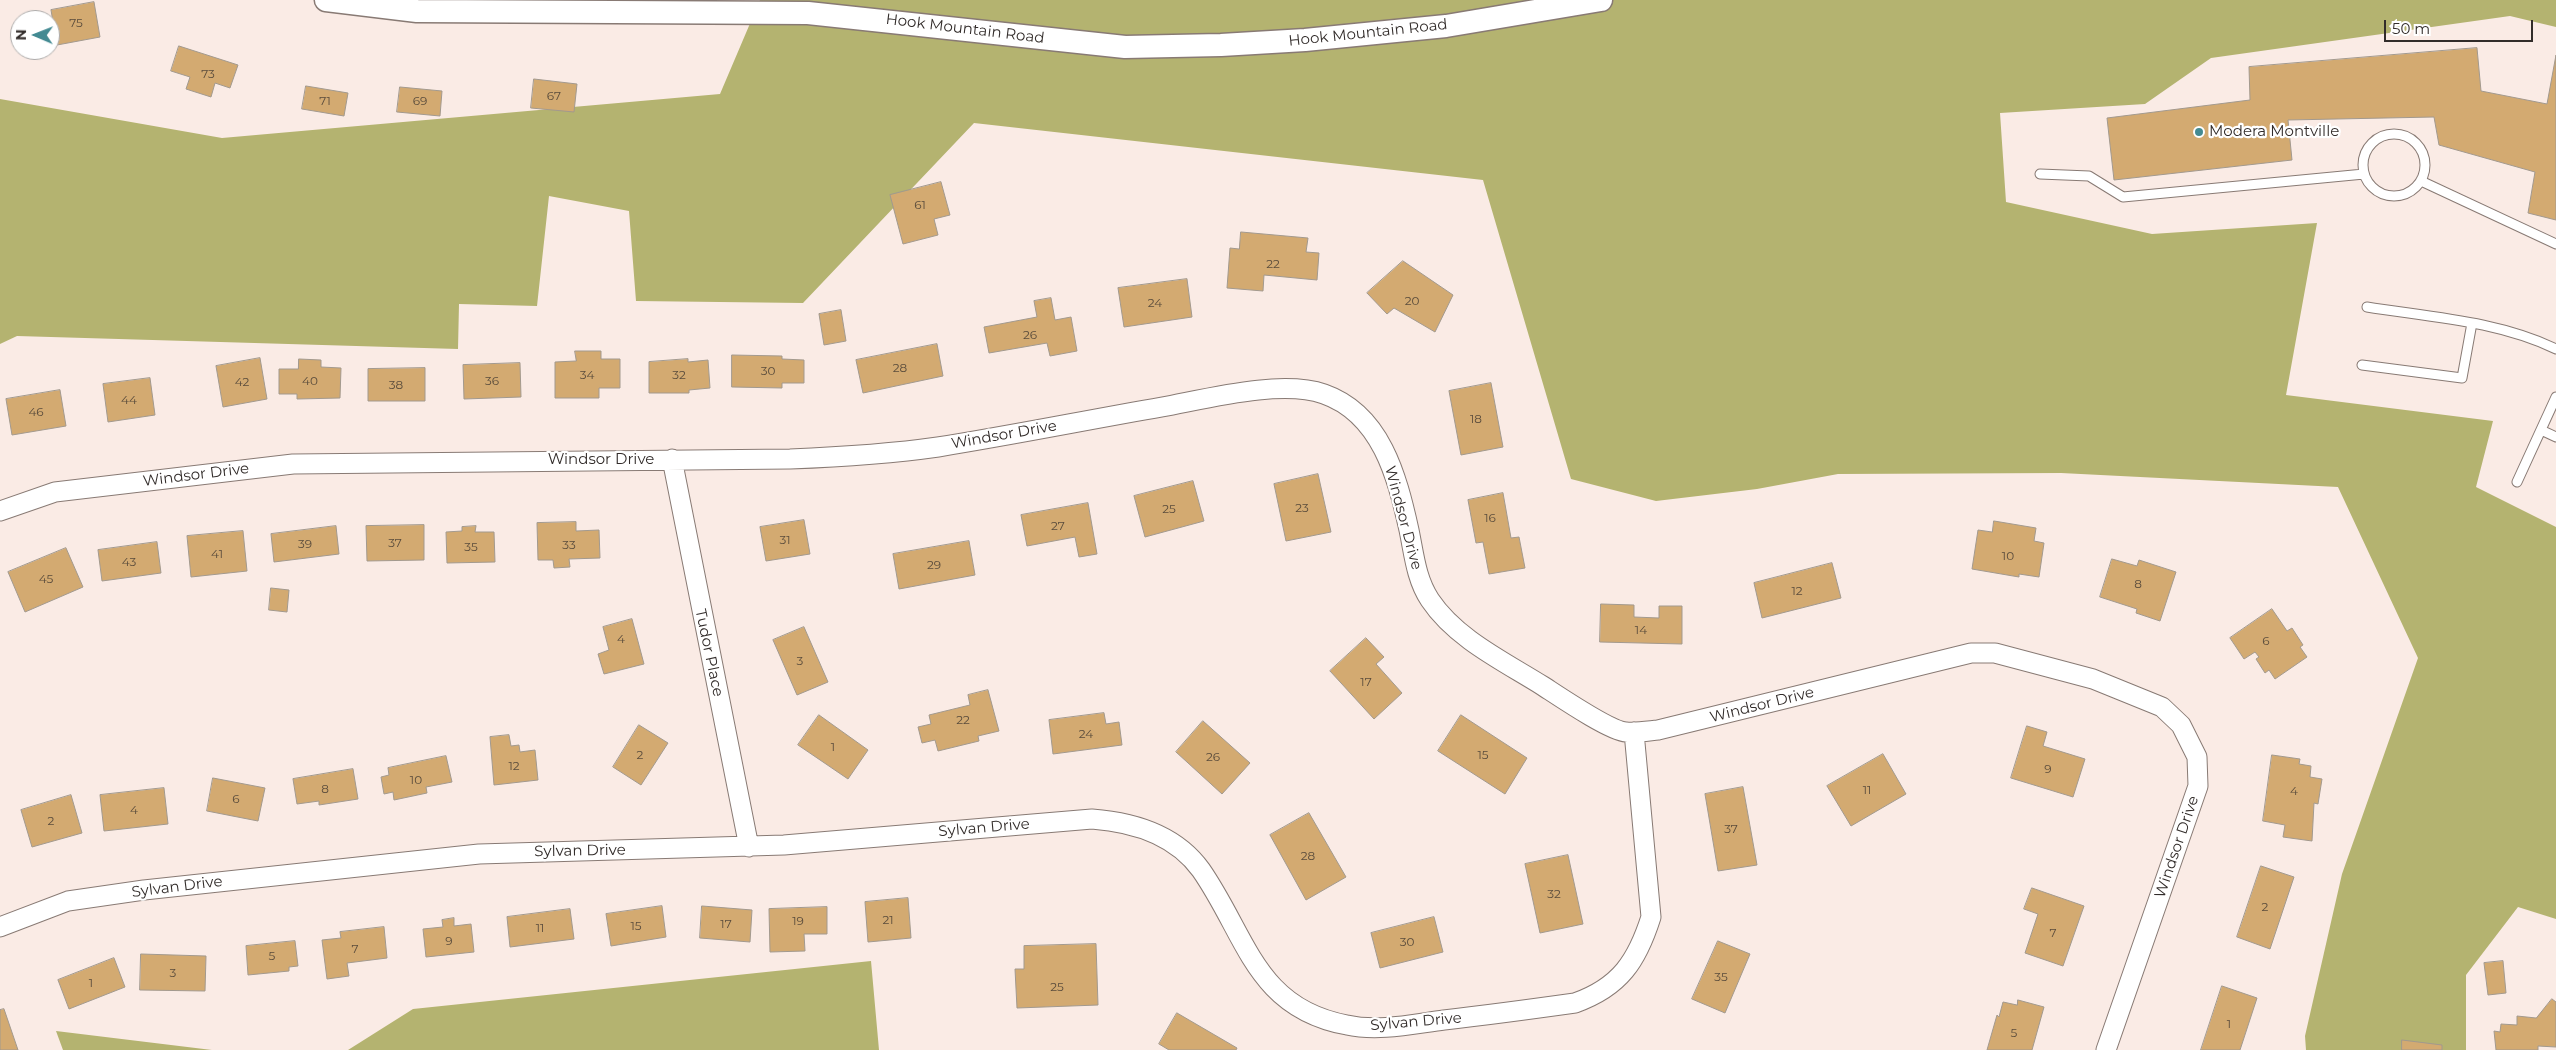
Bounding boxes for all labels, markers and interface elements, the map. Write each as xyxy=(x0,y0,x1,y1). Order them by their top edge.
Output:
north arrow xyxy=(10,10,60,60)
street label: Hook Mountain Road xyxy=(885,10,1045,48)
scale bar xyxy=(2386,10,2535,42)
house number: 75 xyxy=(69,16,83,30)
street label: Hook Mountain Road xyxy=(1288,16,1448,50)
text: 50 m xyxy=(2392,19,2430,38)
text: N xyxy=(12,29,30,41)
house number: 73 xyxy=(201,67,215,81)
house number: 67 xyxy=(547,89,561,103)
house number: 71 xyxy=(319,94,331,108)
house number: 69 xyxy=(413,94,427,108)
place label: Modera Montville xyxy=(2209,123,2339,141)
marker: Modera Montville xyxy=(2193,126,2205,138)
house number: 61 xyxy=(914,198,926,212)
house number: 22 xyxy=(1266,257,1280,271)
house number: 20 xyxy=(1405,294,1419,308)
house number: 24 xyxy=(1148,296,1162,310)
house number: 26 xyxy=(1023,328,1037,342)
house number: 28 xyxy=(893,361,907,375)
house number: 30 xyxy=(761,364,775,378)
house number: 34 xyxy=(580,368,594,382)
house number: 32 xyxy=(672,368,686,382)
house number: 40 xyxy=(302,374,318,388)
house number: 36 xyxy=(485,374,499,388)
house number: 42 xyxy=(235,375,249,389)
house number: 38 xyxy=(389,378,403,392)
house number: 44 xyxy=(121,393,137,407)
house number: 46 xyxy=(28,405,44,419)
house number: 18 xyxy=(1470,412,1482,426)
street label: Windsor Drive xyxy=(950,417,1058,453)
street label: Windsor Drive xyxy=(548,451,654,469)
street label: Windsor Drive xyxy=(142,460,250,490)
street label: Windsor Drive xyxy=(1380,464,1426,572)
house number: 23 xyxy=(1295,501,1309,515)
house number: 25 xyxy=(1162,502,1176,516)
house number: 16 xyxy=(1484,511,1496,525)
house number: 27 xyxy=(1051,519,1065,533)
house number: 31 xyxy=(779,533,791,547)
house number: 37 xyxy=(388,536,402,550)
house number: 39 xyxy=(298,537,312,551)
house number: 33 xyxy=(562,538,576,552)
house number: 35 xyxy=(464,540,478,554)
house number: 41 xyxy=(211,547,223,561)
house number: 10 xyxy=(2002,549,2014,563)
house number: 43 xyxy=(122,555,136,569)
house number: 29 xyxy=(927,558,941,572)
house number: 45 xyxy=(39,572,53,586)
house number: 8 xyxy=(2134,577,2142,591)
house number: 12 xyxy=(1791,584,1803,598)
street label: Tudor Place xyxy=(691,608,727,698)
house number: 14 xyxy=(1635,623,1647,637)
house number: 4 xyxy=(617,632,625,646)
house number: 6 xyxy=(2262,634,2270,648)
house number: 3 xyxy=(797,654,803,668)
house number: 17 xyxy=(1360,675,1372,689)
street label: Windsor Drive xyxy=(1708,683,1816,727)
house number: 22 xyxy=(956,713,970,727)
house number: 24 xyxy=(1079,727,1093,741)
house number: 1 xyxy=(831,740,835,754)
house number: 2 xyxy=(637,748,643,762)
house number: 15 xyxy=(1477,748,1489,762)
house number: 26 xyxy=(1206,750,1220,764)
house number: 12 xyxy=(508,759,520,773)
house number: 9 xyxy=(2044,762,2052,776)
house number: 10 xyxy=(410,773,422,787)
house number: 8 xyxy=(321,782,329,796)
house number: 11 xyxy=(1863,783,1871,797)
house number: 4 xyxy=(2290,784,2298,798)
house number: 6 xyxy=(232,792,240,806)
street label: Windsor Drive xyxy=(2151,794,2203,900)
house number: 4 xyxy=(130,803,138,817)
house number: 2 xyxy=(48,814,54,828)
street label: Sylvan Drive xyxy=(938,815,1030,841)
house number: 37 xyxy=(1724,822,1738,836)
street label: Sylvan Drive xyxy=(534,841,626,861)
house number: 28 xyxy=(1301,849,1315,863)
street label: Sylvan Drive xyxy=(131,872,223,902)
house number: 32 xyxy=(1547,887,1561,901)
house number: 2 xyxy=(2262,900,2268,914)
house number: 21 xyxy=(882,913,894,927)
house number: 19 xyxy=(792,914,804,928)
house number: 17 xyxy=(720,917,732,931)
house number: 15 xyxy=(630,919,642,933)
house number: 11 xyxy=(536,921,544,935)
house number: 7 xyxy=(2049,926,2057,940)
house number: 9 xyxy=(445,934,453,948)
house number: 30 xyxy=(1400,935,1414,949)
house number: 7 xyxy=(351,942,359,956)
house number: 5 xyxy=(269,949,275,963)
house number: 3 xyxy=(170,966,176,980)
house number: 35 xyxy=(1714,970,1728,984)
house number: 1 xyxy=(89,976,93,990)
house number: 25 xyxy=(1050,980,1064,994)
street label: Sylvan Drive xyxy=(1370,1009,1462,1035)
house number: 1 xyxy=(2227,1017,2231,1031)
house number: 5 xyxy=(2011,1026,2017,1040)

